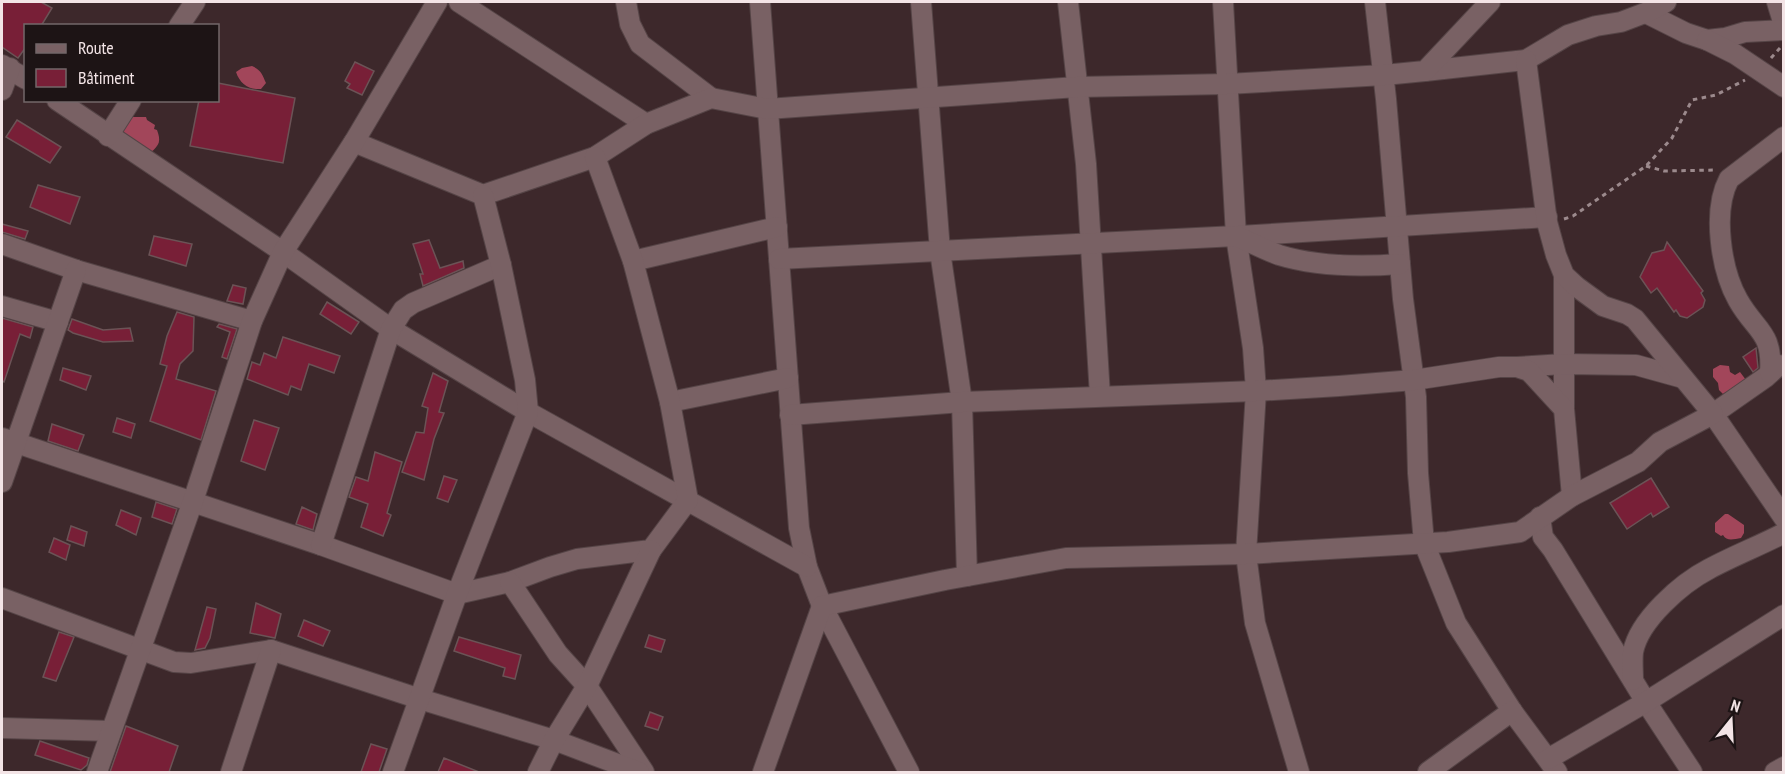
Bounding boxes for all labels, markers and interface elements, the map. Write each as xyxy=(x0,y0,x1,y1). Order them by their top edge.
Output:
legend xyxy=(24,24,219,102)
text: Route xyxy=(78,36,114,59)
text: Bâtiment xyxy=(78,66,135,89)
north arrow xyxy=(1701,690,1761,750)
text: N xyxy=(1728,695,1743,717)

